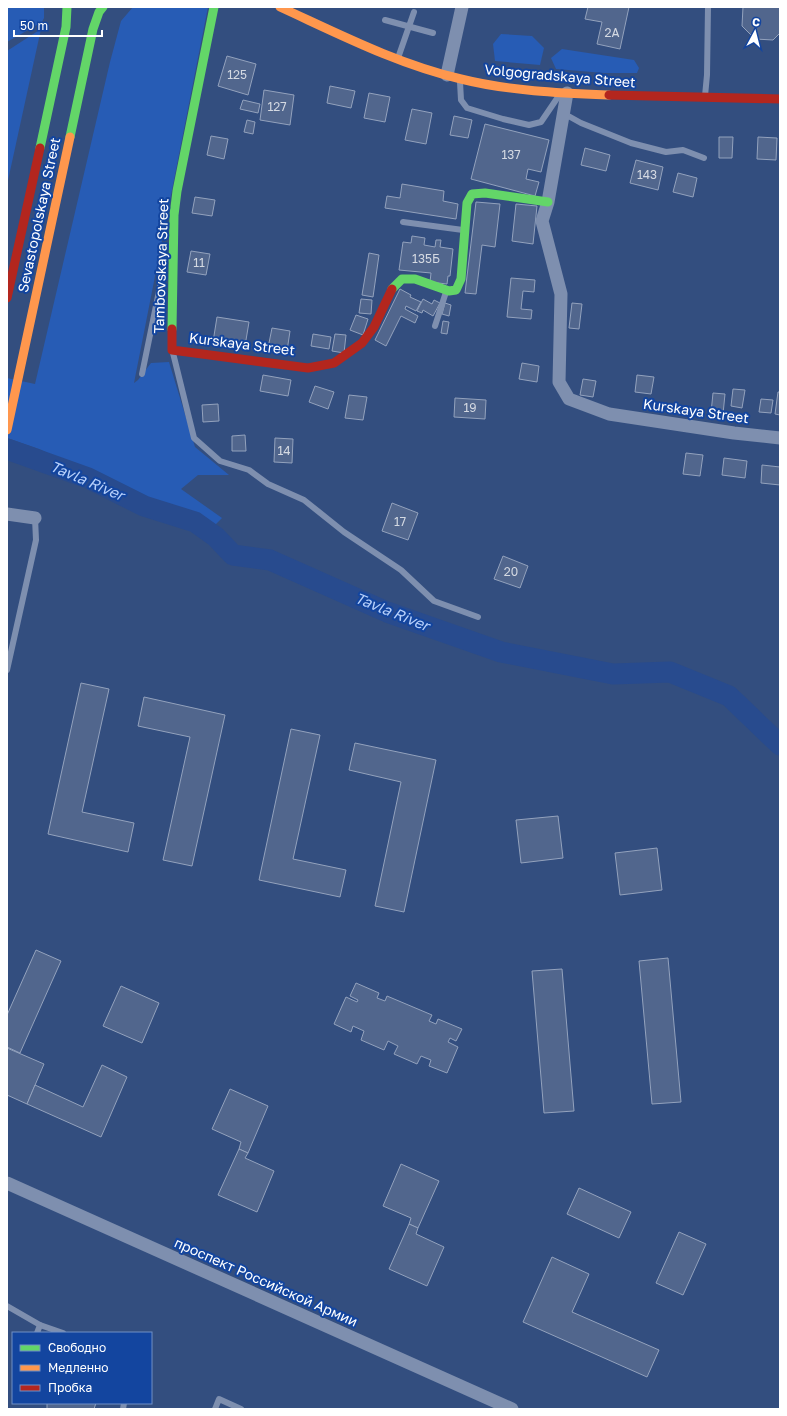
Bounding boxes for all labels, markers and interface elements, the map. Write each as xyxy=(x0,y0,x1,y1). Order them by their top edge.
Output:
scale bar xyxy=(14,12,102,38)
north arrow xyxy=(735,12,775,52)
text: С xyxy=(752,15,761,29)
text: 50 m xyxy=(20,18,48,33)
house number: 2А xyxy=(604,25,620,40)
street label: Volgogradskaya Street xyxy=(484,60,636,91)
house number: 125 xyxy=(227,67,247,82)
house number: 127 xyxy=(267,99,287,114)
street label: Sevastopolskaya Street xyxy=(14,136,63,294)
house number: 137 xyxy=(501,147,521,162)
house number: 143 xyxy=(637,167,657,182)
street label: Tambovskaya Street xyxy=(150,198,171,334)
house number: 135Б xyxy=(412,251,440,266)
house number: 11 xyxy=(193,255,205,270)
street label: Kurskaya Street xyxy=(188,329,296,358)
street label: Kurskaya Street xyxy=(642,395,750,426)
house number: 19 xyxy=(463,400,477,415)
house number: 14 xyxy=(277,443,291,458)
water label: Tavla River xyxy=(48,456,129,505)
house number: 17 xyxy=(394,514,406,529)
house number: 20 xyxy=(504,564,518,579)
water label: Tavla River xyxy=(353,588,434,635)
street label: проспект Российской Армии xyxy=(172,1233,360,1330)
legend xyxy=(12,1332,152,1404)
text: Свободно xyxy=(48,1340,106,1355)
text: Медленно xyxy=(48,1360,108,1375)
text: Пробка xyxy=(48,1380,92,1395)

